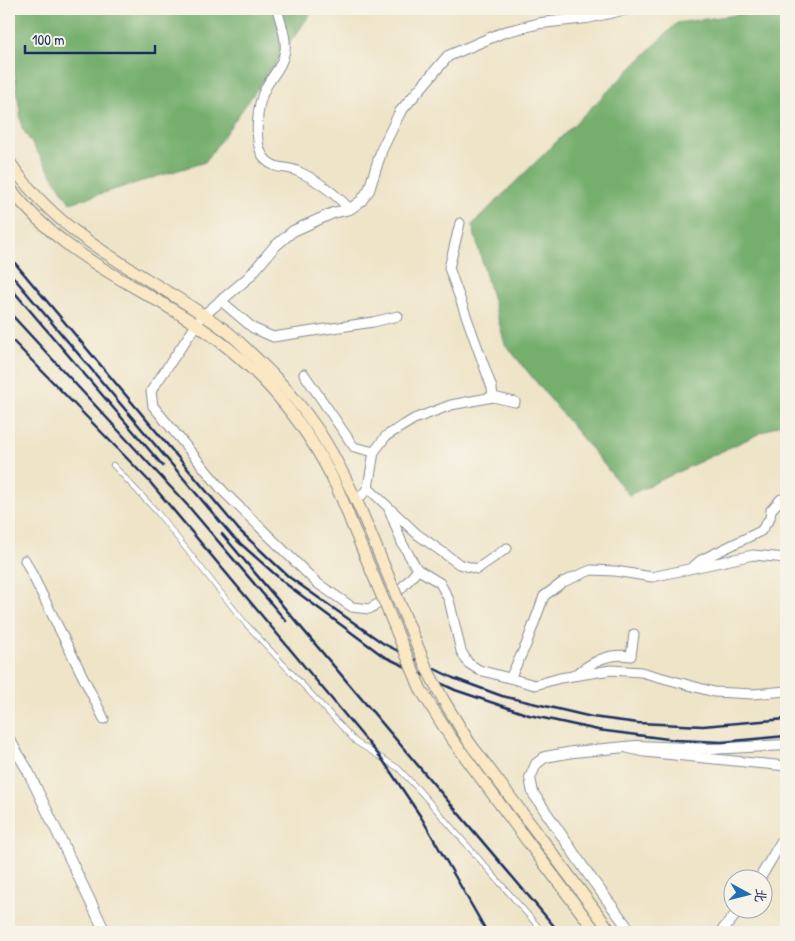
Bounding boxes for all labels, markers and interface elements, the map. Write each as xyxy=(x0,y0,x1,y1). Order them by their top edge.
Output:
scale bar xyxy=(25,22,155,54)
text: 100 m xyxy=(32,29,65,50)
north arrow xyxy=(722,868,772,918)
text: 北 xyxy=(751,888,772,904)

